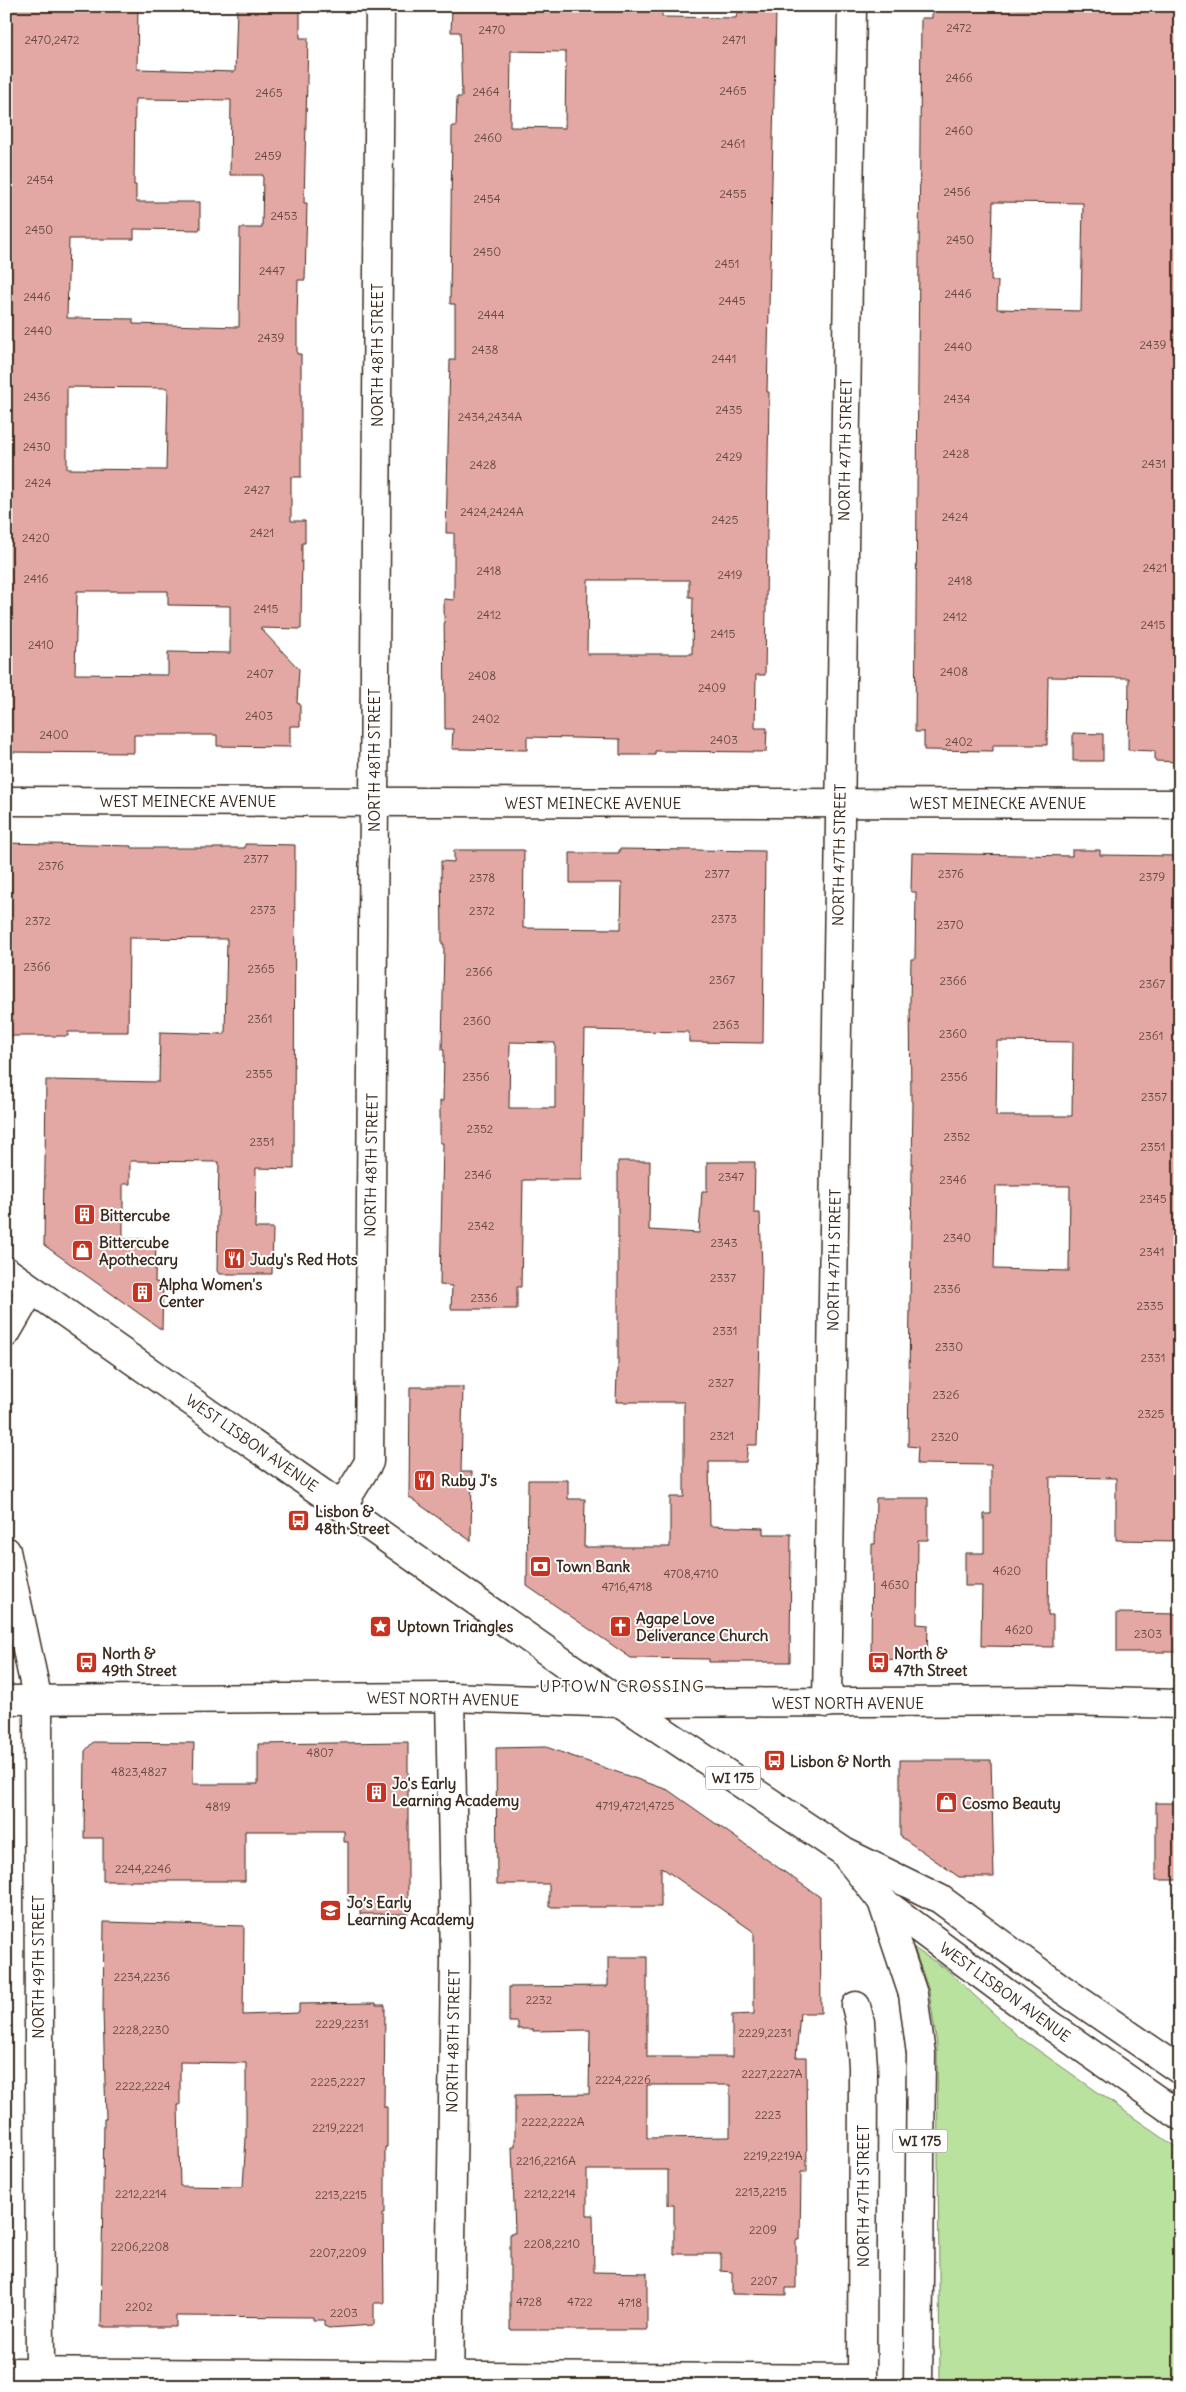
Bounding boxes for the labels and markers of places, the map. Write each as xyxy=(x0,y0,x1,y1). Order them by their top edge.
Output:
building icon: Bittercube xyxy=(72,1203,96,1227)
place label: Bittercube xyxy=(100,1206,170,1225)
place label: Bittercube Apothecary xyxy=(99,1233,178,1270)
shop icon: Bittercube Apothecary xyxy=(71,1239,95,1263)
restaurant icon: Judy's Red Hots xyxy=(222,1247,246,1271)
place label: Judy's Red Hots xyxy=(250,1250,358,1270)
place label: Alpha Women's Center xyxy=(159,1275,262,1311)
building icon: Alpha Women's Center xyxy=(131,1281,155,1305)
restaurant icon: Ruby J's xyxy=(413,1468,437,1492)
place label: Ruby J's xyxy=(441,1471,497,1491)
place label: Lisbon & 48th Street xyxy=(315,1502,391,1538)
bus stop icon: Lisbon & 48th Street xyxy=(287,1508,311,1532)
bank icon: Town Bank xyxy=(528,1554,552,1578)
place label: Town Bank xyxy=(556,1557,630,1576)
place label: Agape Love Deliverance Church xyxy=(636,1609,769,1645)
place icon: Uptown Triangles xyxy=(369,1614,393,1638)
church icon: Agape Love Deliverance Church xyxy=(608,1615,632,1639)
place label: Uptown Triangles xyxy=(397,1617,513,1637)
place label: North & 49th Street xyxy=(102,1644,178,1680)
place label: North & 47th Street xyxy=(894,1644,968,1680)
bus stop icon: North & 49th Street xyxy=(74,1650,98,1674)
bus stop icon: North & 47th Street xyxy=(866,1650,890,1674)
bus stop icon: Lisbon & North xyxy=(762,1749,786,1773)
place label: Lisbon & North xyxy=(790,1752,891,1771)
place label: Jo's Early Learning Academy xyxy=(392,1774,519,1811)
building icon: Jo's Early Learning Academy xyxy=(364,1780,388,1804)
shop icon: Cosmo Beauty xyxy=(934,1791,958,1815)
place label: Cosmo Beauty xyxy=(962,1794,1061,1814)
place label: Jo’s Early Learning Academy xyxy=(347,1893,474,1930)
school or university icon: Jo’s Early Learning Academy xyxy=(319,1899,343,1923)

